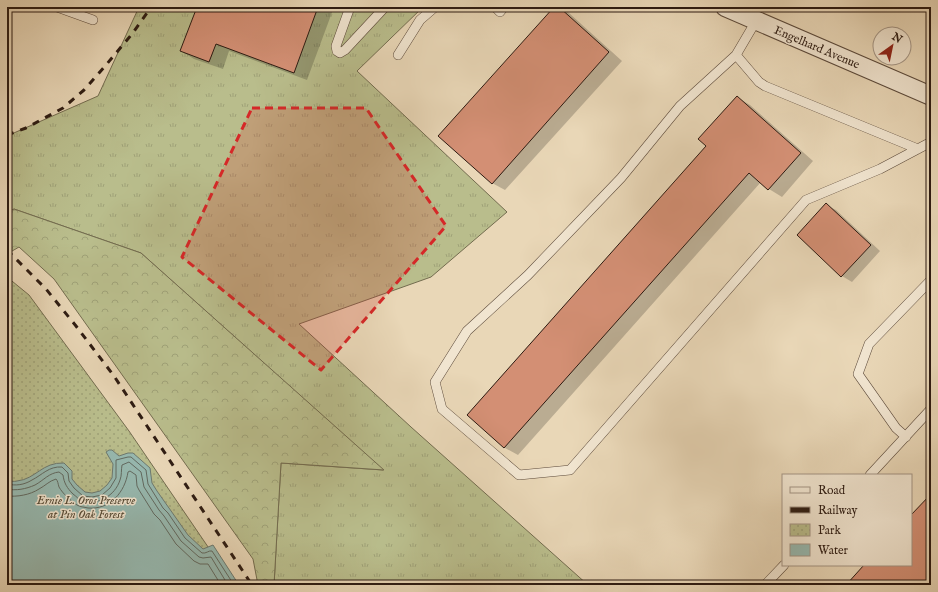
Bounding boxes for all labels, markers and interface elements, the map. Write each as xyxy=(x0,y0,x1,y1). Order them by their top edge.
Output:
street label: Engelhard Avenue xyxy=(772,23,862,72)
north arrow xyxy=(872,26,912,66)
text: N xyxy=(888,29,905,47)
legend xyxy=(782,474,912,566)
text: Road xyxy=(818,483,846,498)
park label: Ernie L. Oros Preserve at Pin Oak Forest xyxy=(36,493,135,522)
text: Railway xyxy=(818,503,857,518)
text: Park xyxy=(818,523,841,538)
text: Water xyxy=(818,543,849,558)

